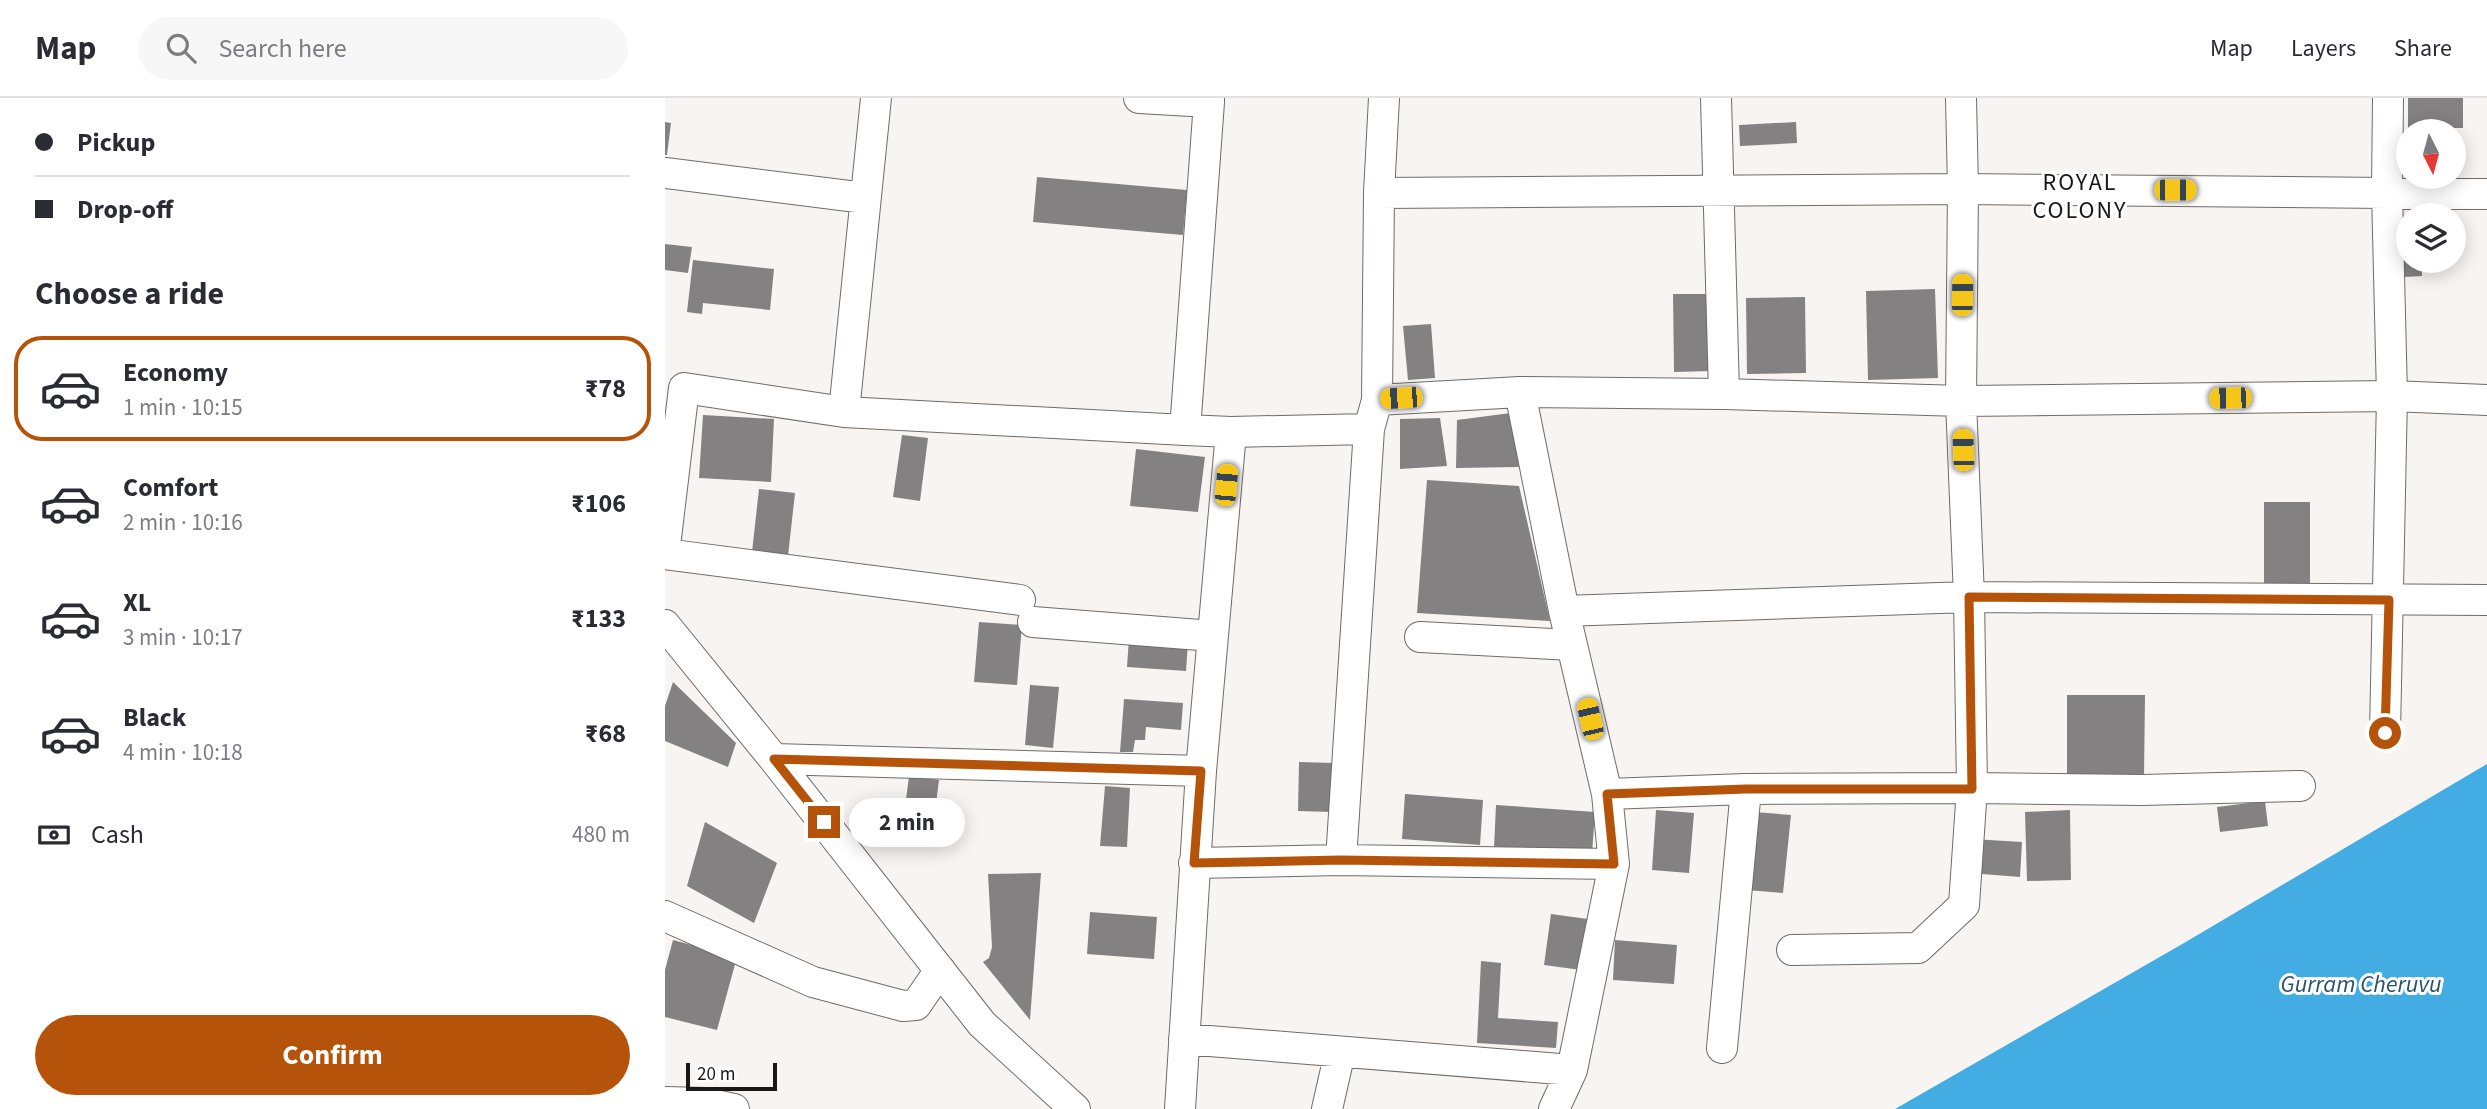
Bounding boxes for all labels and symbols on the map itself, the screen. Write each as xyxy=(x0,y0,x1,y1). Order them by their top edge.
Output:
north arrow xyxy=(2396,119,2466,189)
district label: ROYAL COLONY xyxy=(2033,165,2127,228)
car xyxy=(2155,180,2197,201)
car xyxy=(1952,274,1973,316)
car xyxy=(1380,386,1423,410)
car xyxy=(2209,387,2252,409)
car xyxy=(1952,429,1975,471)
car xyxy=(1214,463,1239,507)
car xyxy=(1576,696,1605,742)
route start xyxy=(2369,717,2401,749)
callout: 2 min xyxy=(849,798,964,846)
route end xyxy=(808,806,840,838)
water label: Gurram Cheruvu xyxy=(2281,967,2441,1002)
scale bar xyxy=(686,1060,777,1092)

